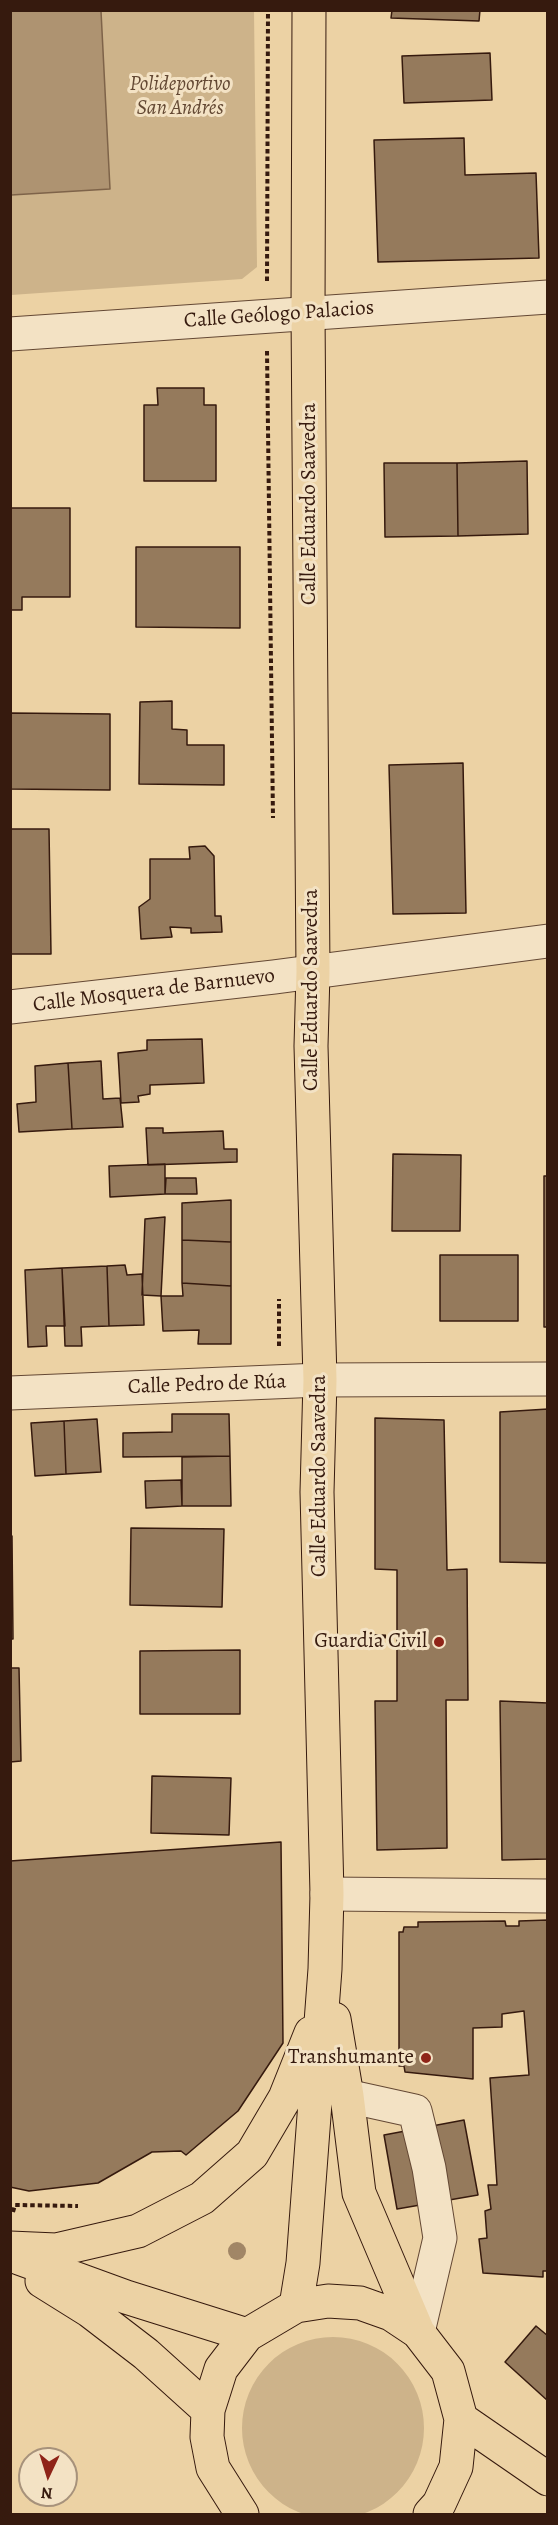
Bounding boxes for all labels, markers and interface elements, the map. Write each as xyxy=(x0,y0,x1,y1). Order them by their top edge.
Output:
park label: Polideportivo San Andrés xyxy=(130,72,230,122)
street label: Calle Geólogo Palacios xyxy=(183,296,375,334)
street label: Calle Eduardo Saavedra xyxy=(297,403,323,605)
street label: Calle Eduardo Saavedra xyxy=(299,889,325,1091)
street label: Calle Mosquera de Barnuevo xyxy=(32,964,276,1018)
street label: Calle Pedro de Rúa xyxy=(127,1370,287,1400)
street label: Calle Eduardo Saavedra xyxy=(307,1375,333,1577)
place label: Guardia Civil xyxy=(314,1629,427,1655)
marker: Guardia Civil xyxy=(432,1635,446,1649)
place label: Transhumante xyxy=(288,2045,414,2071)
marker: Transhumante xyxy=(419,2051,433,2065)
north arrow xyxy=(18,2447,78,2507)
text: N xyxy=(40,2482,53,2504)

